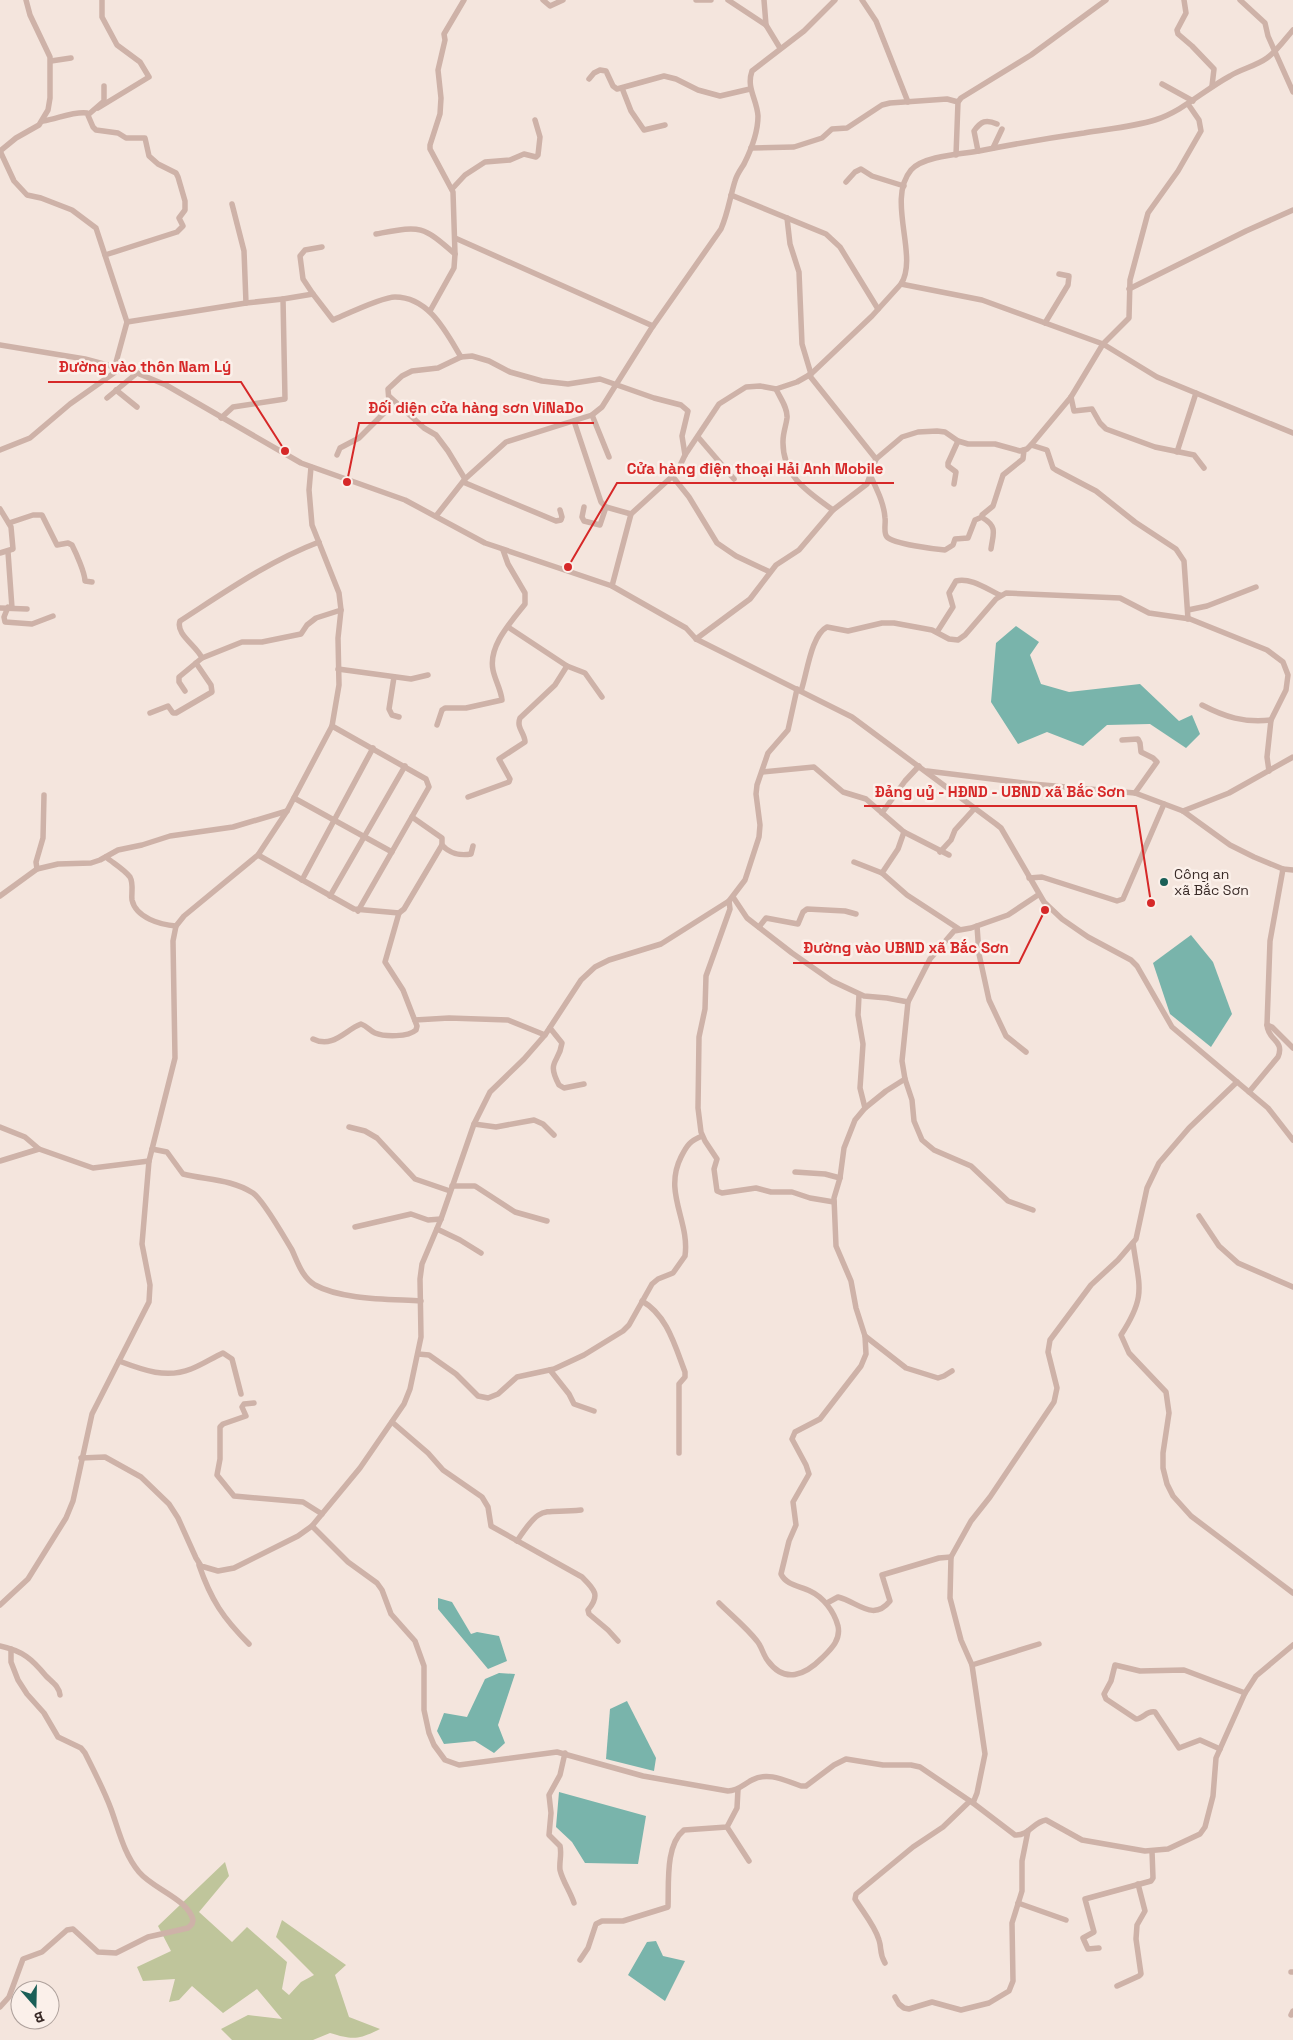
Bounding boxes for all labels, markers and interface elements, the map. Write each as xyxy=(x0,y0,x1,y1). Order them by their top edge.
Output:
callout: Đường vào thôn Nam Lý xyxy=(48,352,241,382)
text: Đường vào thôn Nam Lý xyxy=(59,357,231,376)
callout: Đối diện cửa hàng sơn ViNaDo xyxy=(359,393,594,423)
text: Đối diện cửa hàng sơn ViNaDo xyxy=(368,398,584,417)
callout: Cửa hàng điện thoại Hải Anh Mobile xyxy=(617,453,894,483)
text: Cửa hàng điện thoại Hải Anh Mobile xyxy=(627,459,884,478)
callout: Đảng uỷ - HĐND - UBND xã Bắc Sơn xyxy=(864,776,1136,806)
text: Đảng uỷ - HĐND - UBND xã Bắc Sơn xyxy=(875,782,1125,801)
place label: Công an xã Bắc Sơn xyxy=(1174,865,1249,899)
marker: Công an xã Bắc Sơn xyxy=(1158,876,1170,888)
callout: Đường vào UBND xã Bắc Sơn xyxy=(793,933,1019,963)
text: Đường vào UBND xã Bắc Sơn xyxy=(803,938,1009,957)
north arrow xyxy=(10,1980,60,2030)
text: B xyxy=(32,2007,47,2027)

